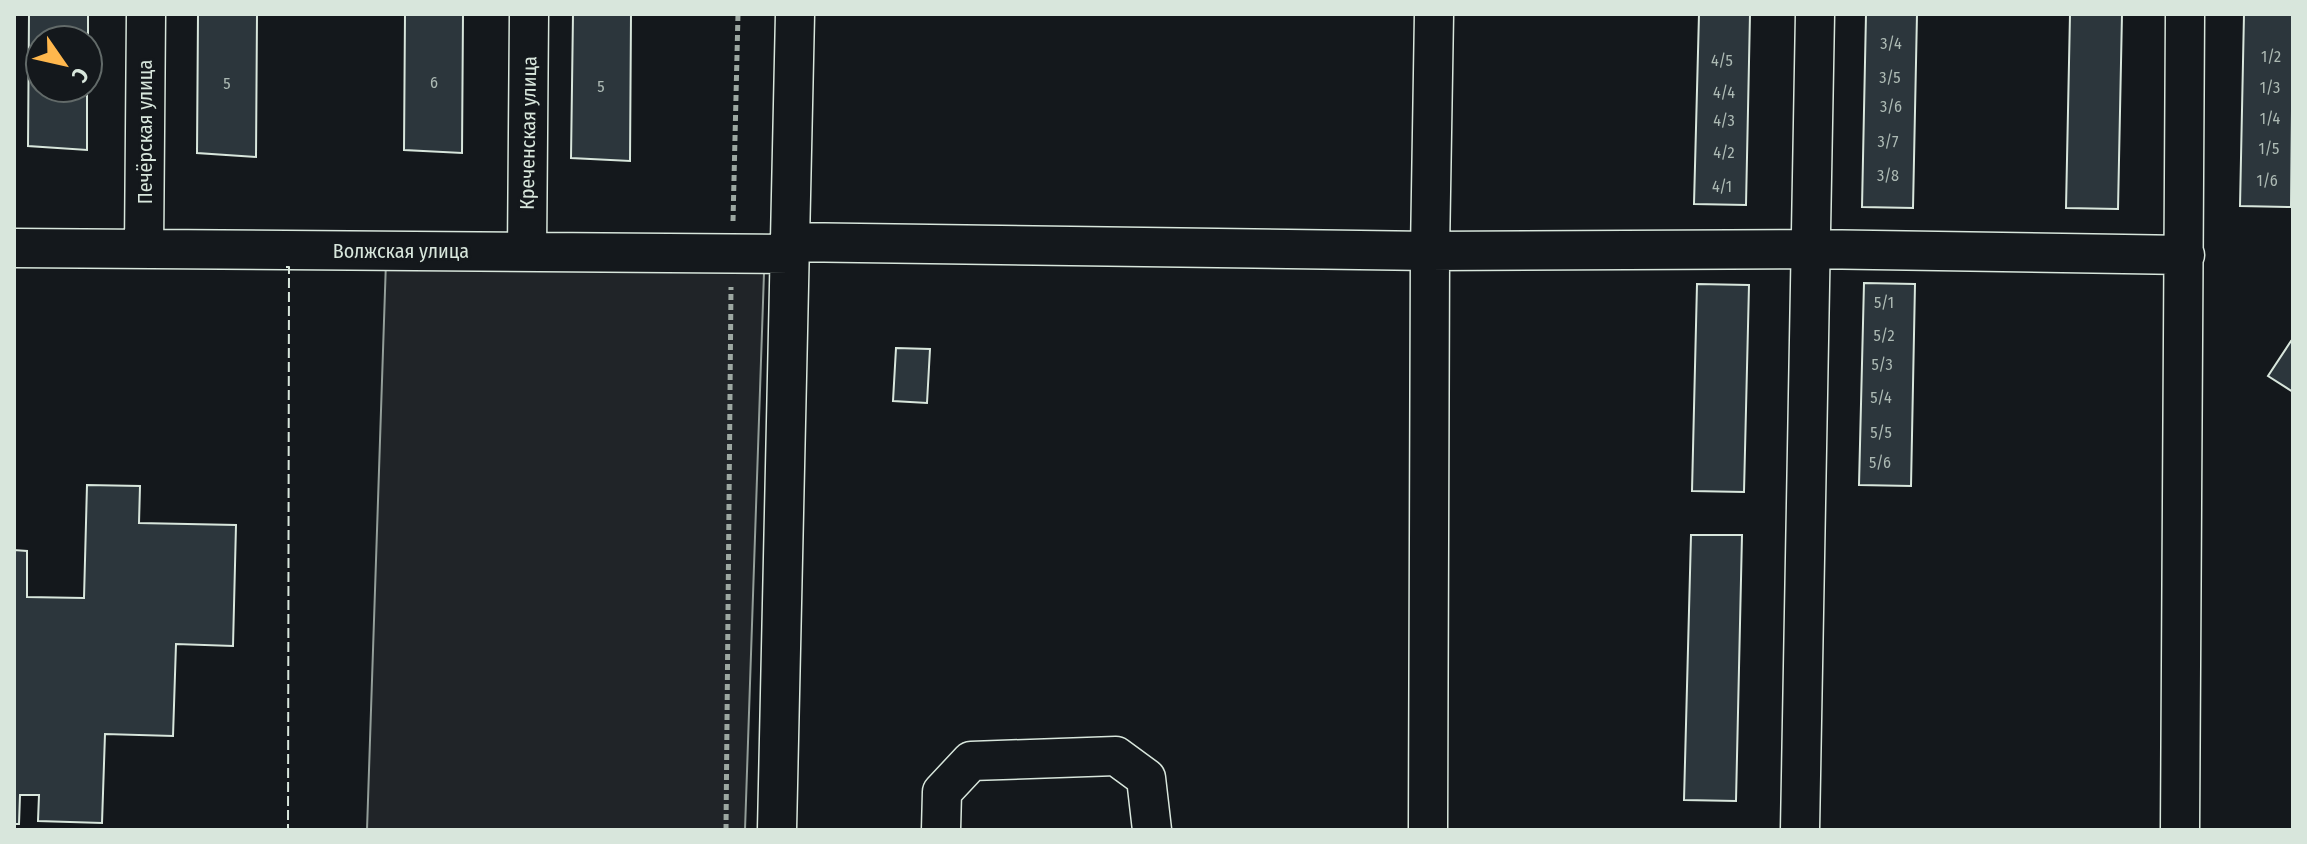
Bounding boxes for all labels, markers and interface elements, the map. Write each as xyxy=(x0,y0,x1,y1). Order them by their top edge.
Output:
north arrow xyxy=(24,24,104,104)
house number: 3/4 xyxy=(1880,34,1902,53)
house number: 1/2 xyxy=(2261,47,2281,66)
house number: 4/5 xyxy=(1711,51,1733,70)
street label: Креченская улица xyxy=(515,56,541,210)
street label: Печёрская улица xyxy=(133,60,157,204)
text: С xyxy=(65,63,95,88)
house number: 3/5 xyxy=(1879,68,1901,87)
house number: 6 xyxy=(430,73,438,92)
house number: 5 xyxy=(223,74,231,93)
house number: 5 xyxy=(597,77,605,96)
house number: 1/3 xyxy=(2260,78,2280,97)
house number: 4/4 xyxy=(1713,83,1735,102)
house number: 3/6 xyxy=(1880,97,1902,116)
house number: 1/4 xyxy=(2260,109,2281,128)
house number: 4/3 xyxy=(1713,111,1735,130)
house number: 3/7 xyxy=(1878,132,1899,151)
house number: 1/5 xyxy=(2259,139,2279,158)
house number: 4/2 xyxy=(1713,143,1735,162)
house number: 3/8 xyxy=(1877,166,1899,185)
house number: 1/6 xyxy=(2256,171,2278,190)
house number: 4/1 xyxy=(1712,177,1732,196)
street label: Волжская улица xyxy=(333,239,469,263)
house number: 5/1 xyxy=(1874,293,1894,312)
house number: 5/2 xyxy=(1874,326,1894,345)
house number: 5/3 xyxy=(1871,355,1893,374)
house number: 5/4 xyxy=(1870,388,1892,407)
house number: 5/5 xyxy=(1870,423,1892,442)
house number: 5/6 xyxy=(1869,453,1891,472)

